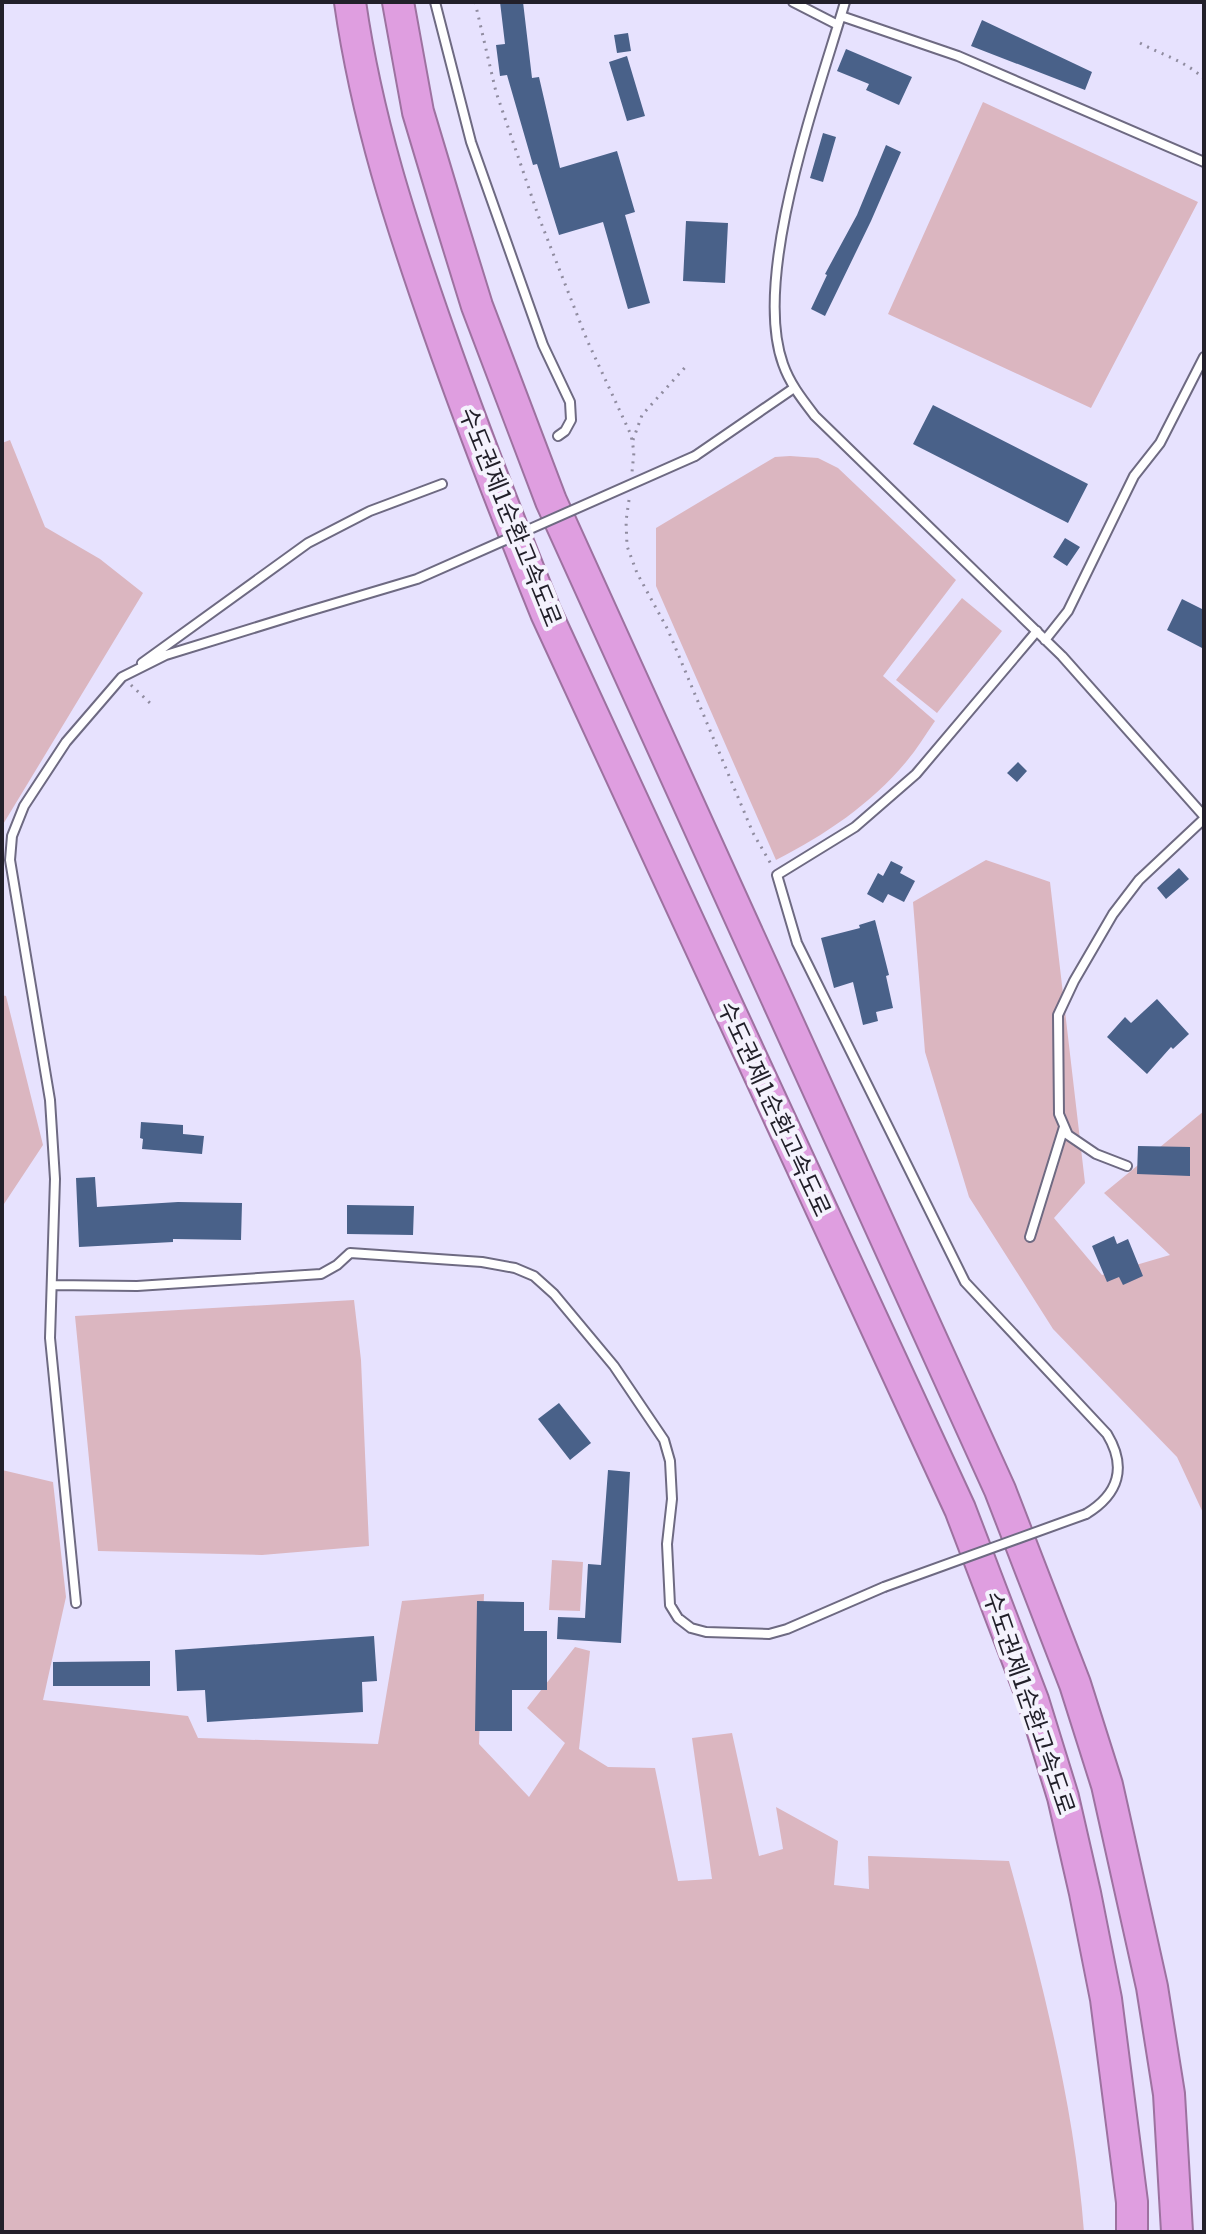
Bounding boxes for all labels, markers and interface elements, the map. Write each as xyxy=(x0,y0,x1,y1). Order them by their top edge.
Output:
street label: 수도권제1순환고속도로 xyxy=(452,401,572,631)
street label: 수도권제1순환고속도로 xyxy=(711,994,842,1221)
street label: 수도권제1순환고속도로 xyxy=(977,1586,1086,1819)

